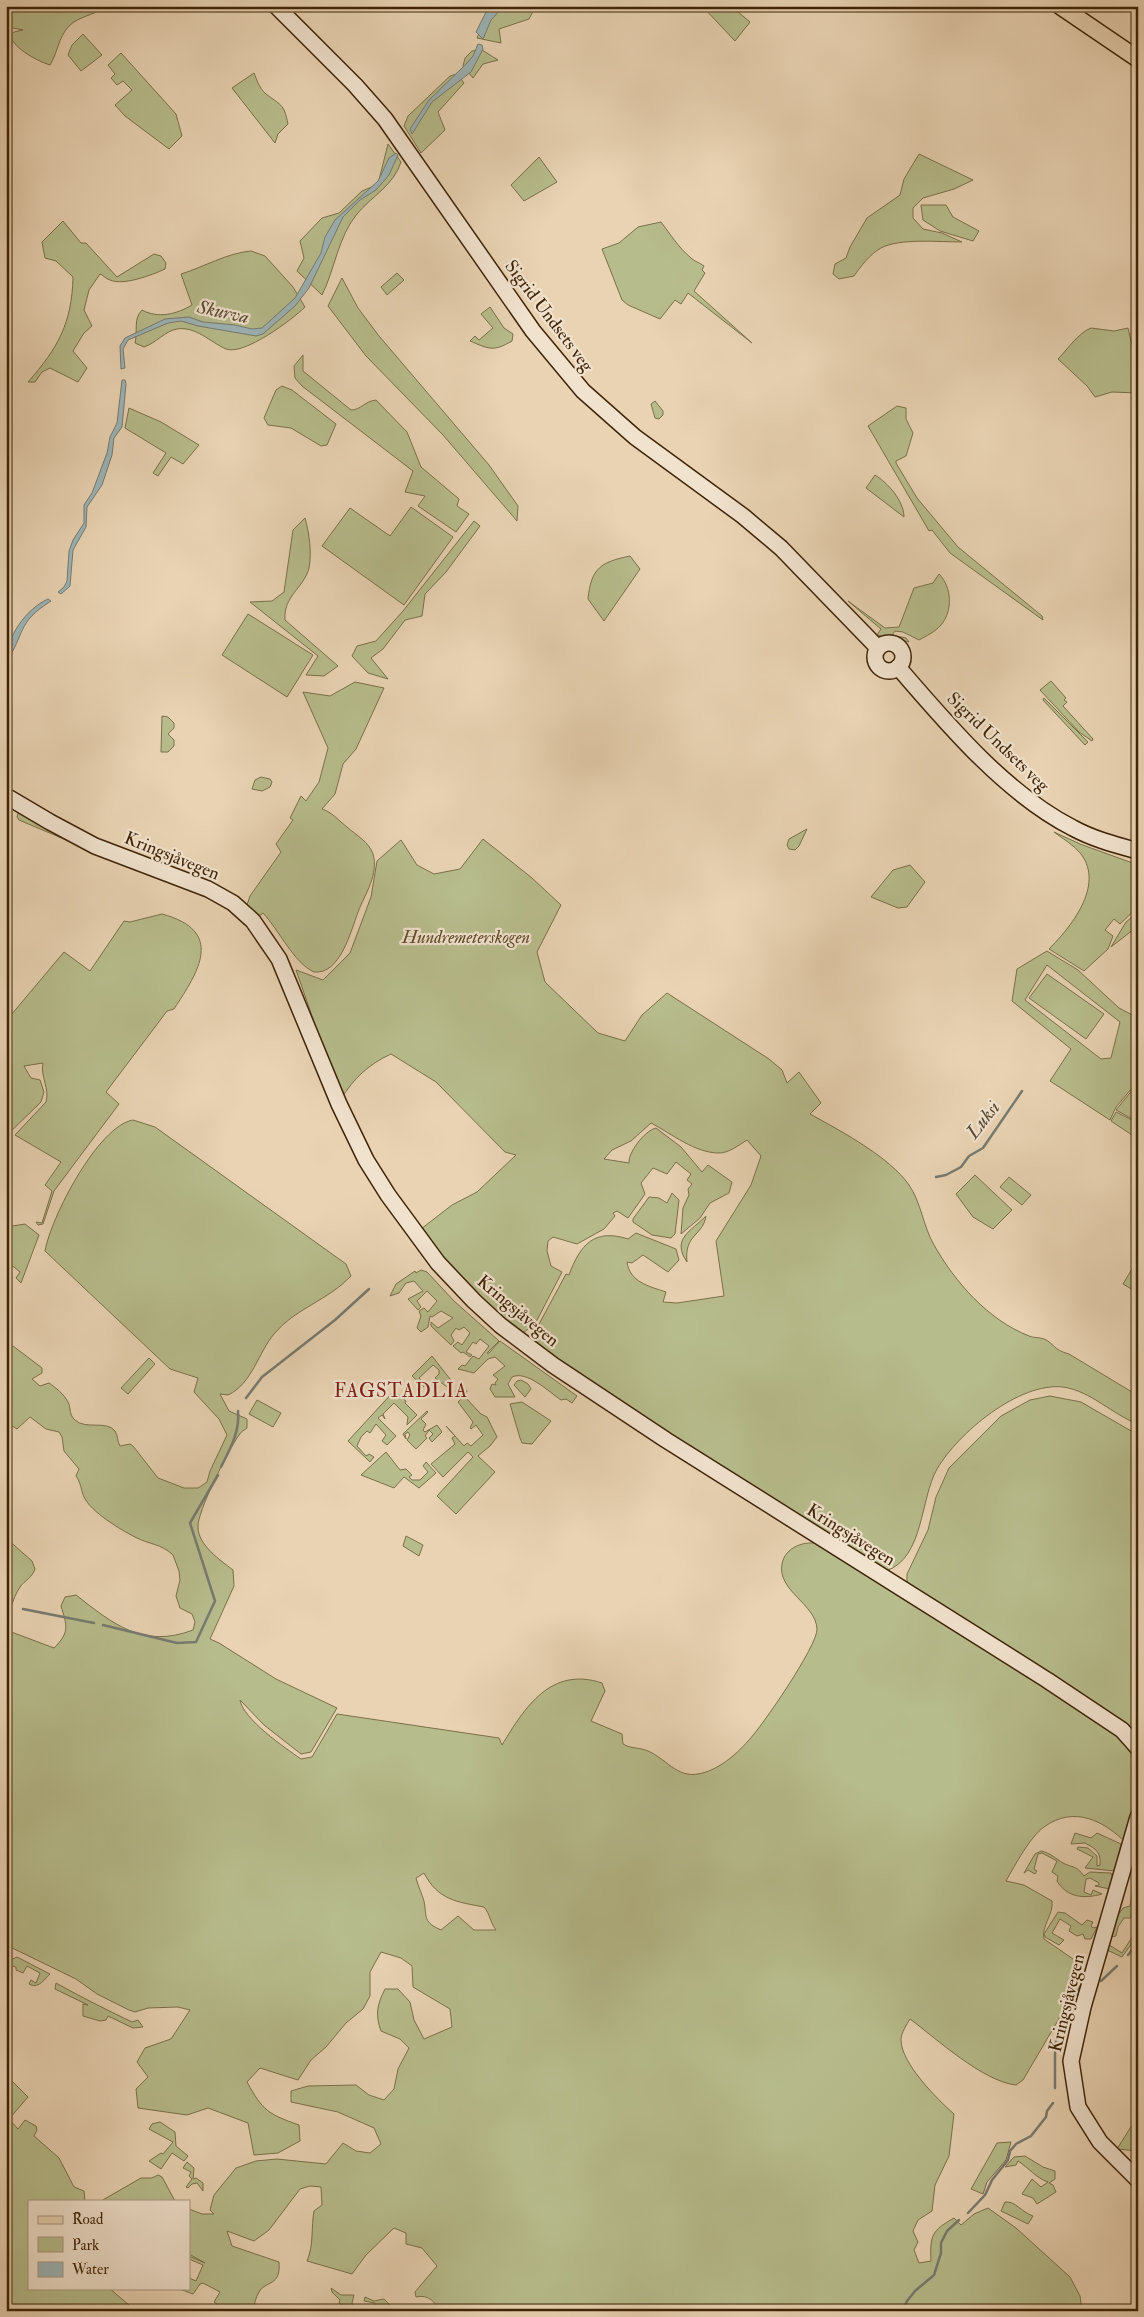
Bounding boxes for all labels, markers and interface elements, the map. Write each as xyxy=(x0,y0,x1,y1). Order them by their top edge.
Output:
street label: Sigrid Undsets veg xyxy=(500,256,599,377)
water label: Skurva xyxy=(194,295,251,329)
street label: Sigrid Undsets veg xyxy=(942,687,1055,798)
street label: Kringsjåvegen xyxy=(121,827,223,885)
park label: Hundremeterskogen xyxy=(401,926,530,949)
water label: Luksi xyxy=(960,1096,1005,1144)
street label: Kringsjåvegen xyxy=(472,1270,564,1352)
district label: FAGSTADLIA xyxy=(334,1379,468,1403)
street label: Kringsjåvegen xyxy=(802,1499,900,1571)
street label: Kringsjåvegen xyxy=(1044,1951,1090,2055)
legend xyxy=(28,2200,190,2290)
text: Road xyxy=(72,2210,104,2229)
text: Park xyxy=(72,2236,99,2255)
text: Water xyxy=(71,2260,109,2279)

